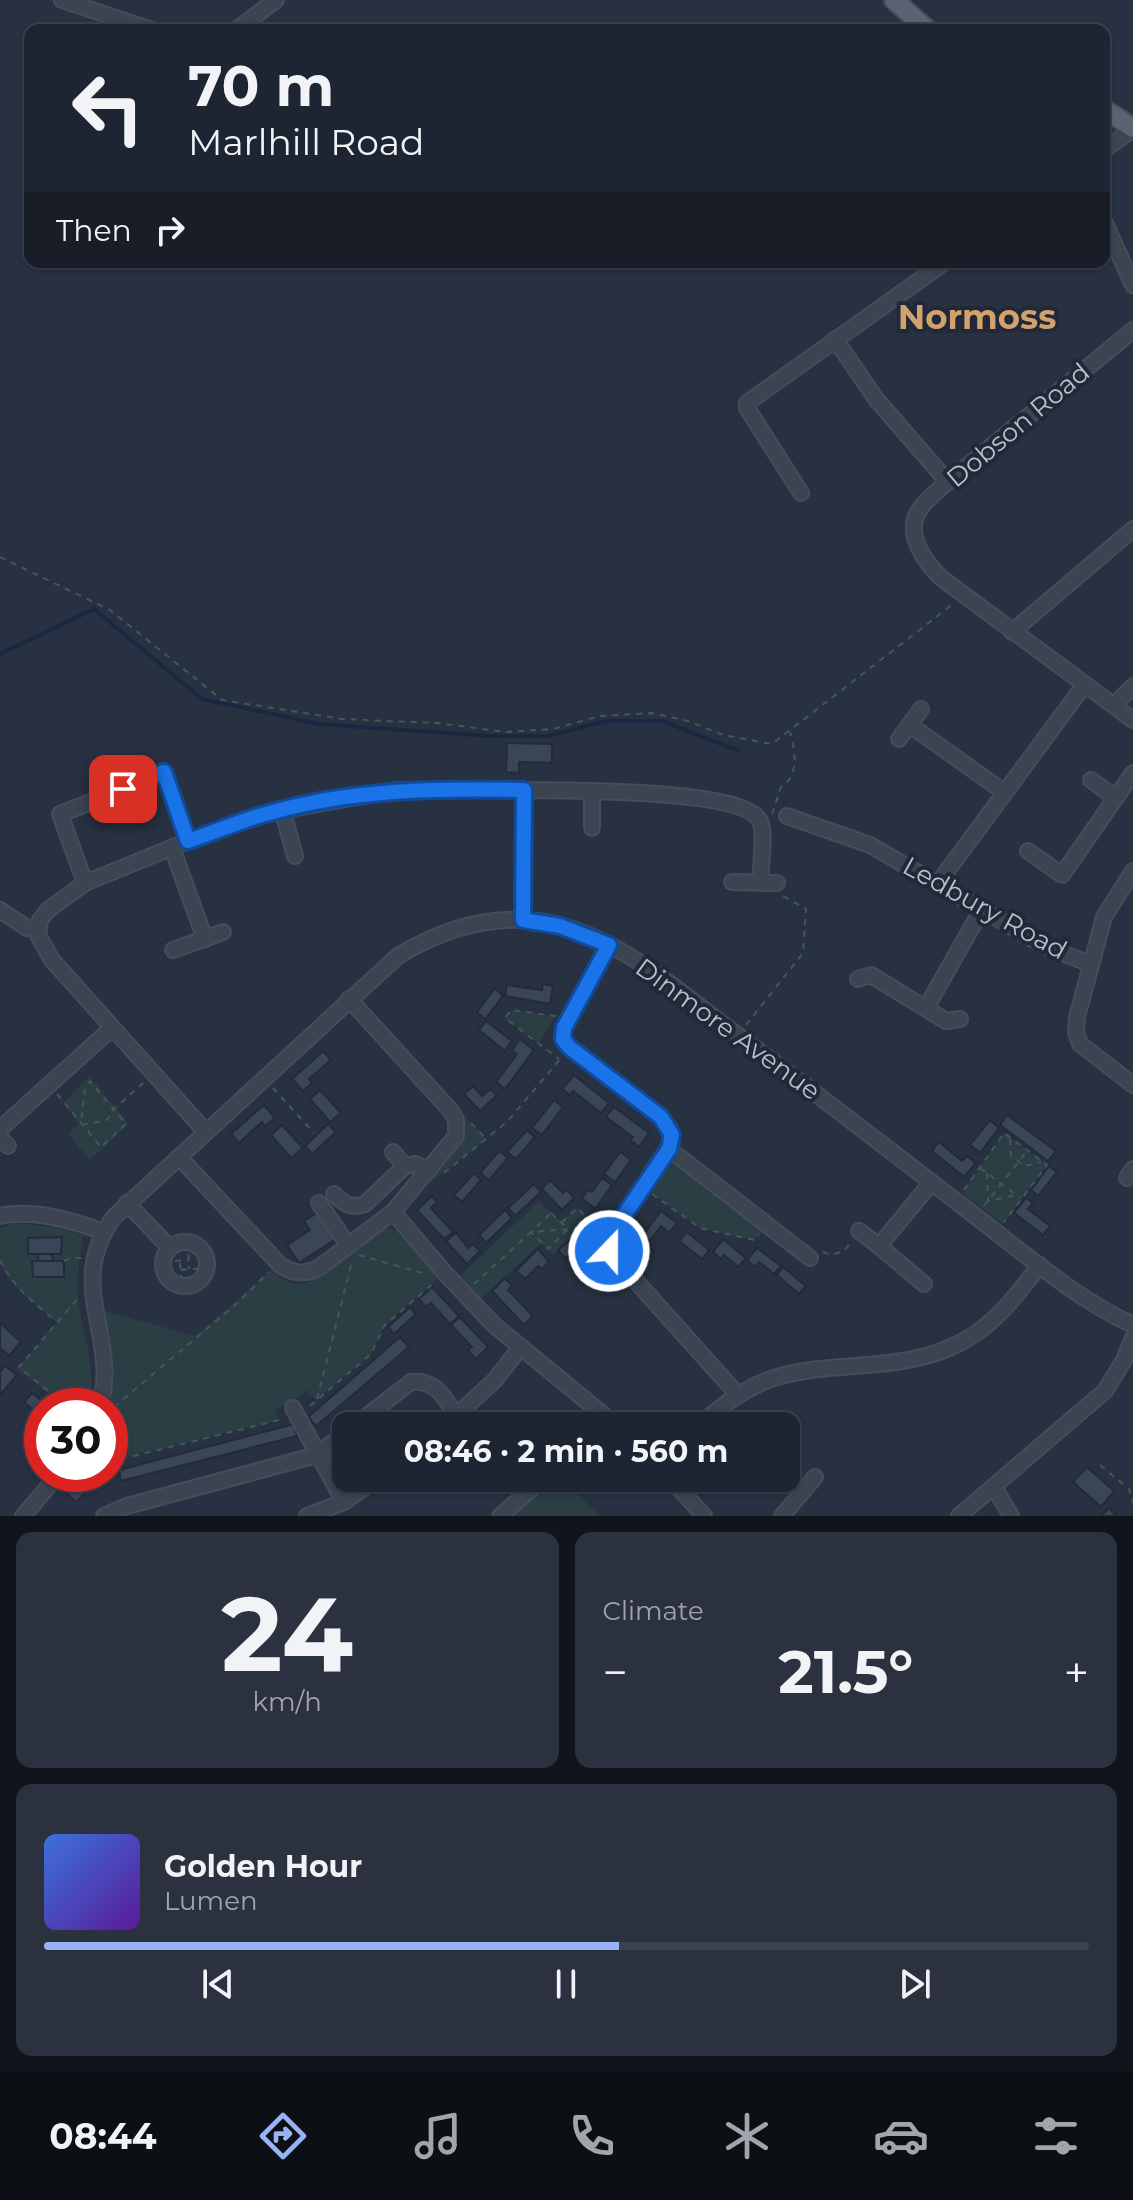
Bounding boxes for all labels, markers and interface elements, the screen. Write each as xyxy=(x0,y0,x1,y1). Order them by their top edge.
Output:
text: 70 m xyxy=(188,52,334,120)
icon: left xyxy=(56,56,160,160)
text: Marlhill Road xyxy=(188,120,424,164)
icon: right xyxy=(148,208,192,252)
text: Then xyxy=(56,212,132,249)
district label: Normoss xyxy=(898,296,1056,338)
street label: Dobson Road xyxy=(940,356,1096,494)
pin xyxy=(89,755,157,823)
icon: arrive xyxy=(101,767,145,811)
street label: Ledbury Road xyxy=(897,850,1073,966)
street label: Dinmore Avenue xyxy=(629,951,827,1107)
position arrow xyxy=(567,1209,651,1293)
speed limit sign: 30 xyxy=(24,1388,128,1492)
text: 08:46 · 2 min · 560 m xyxy=(404,1433,728,1470)
text: 24 xyxy=(221,1570,353,1697)
text: Climate xyxy=(603,1595,704,1627)
text: 21.5° xyxy=(778,1635,913,1708)
text: − xyxy=(603,1645,628,1699)
text: + xyxy=(1064,1645,1089,1699)
text: km/h xyxy=(253,1686,322,1718)
text: Golden Hour xyxy=(164,1848,362,1885)
text: Lumen xyxy=(164,1885,257,1917)
icon: previous xyxy=(196,1962,240,2006)
icon: pause xyxy=(544,1962,588,2006)
icon: next xyxy=(893,1962,937,2006)
icon: directions xyxy=(255,2108,311,2164)
icon: music xyxy=(410,2108,466,2164)
icon: phone xyxy=(564,2108,620,2164)
icon: climate xyxy=(719,2108,775,2164)
icon: car xyxy=(873,2108,929,2164)
icon: filters xyxy=(1028,2108,1084,2164)
text: 08:44 xyxy=(49,2114,157,2158)

